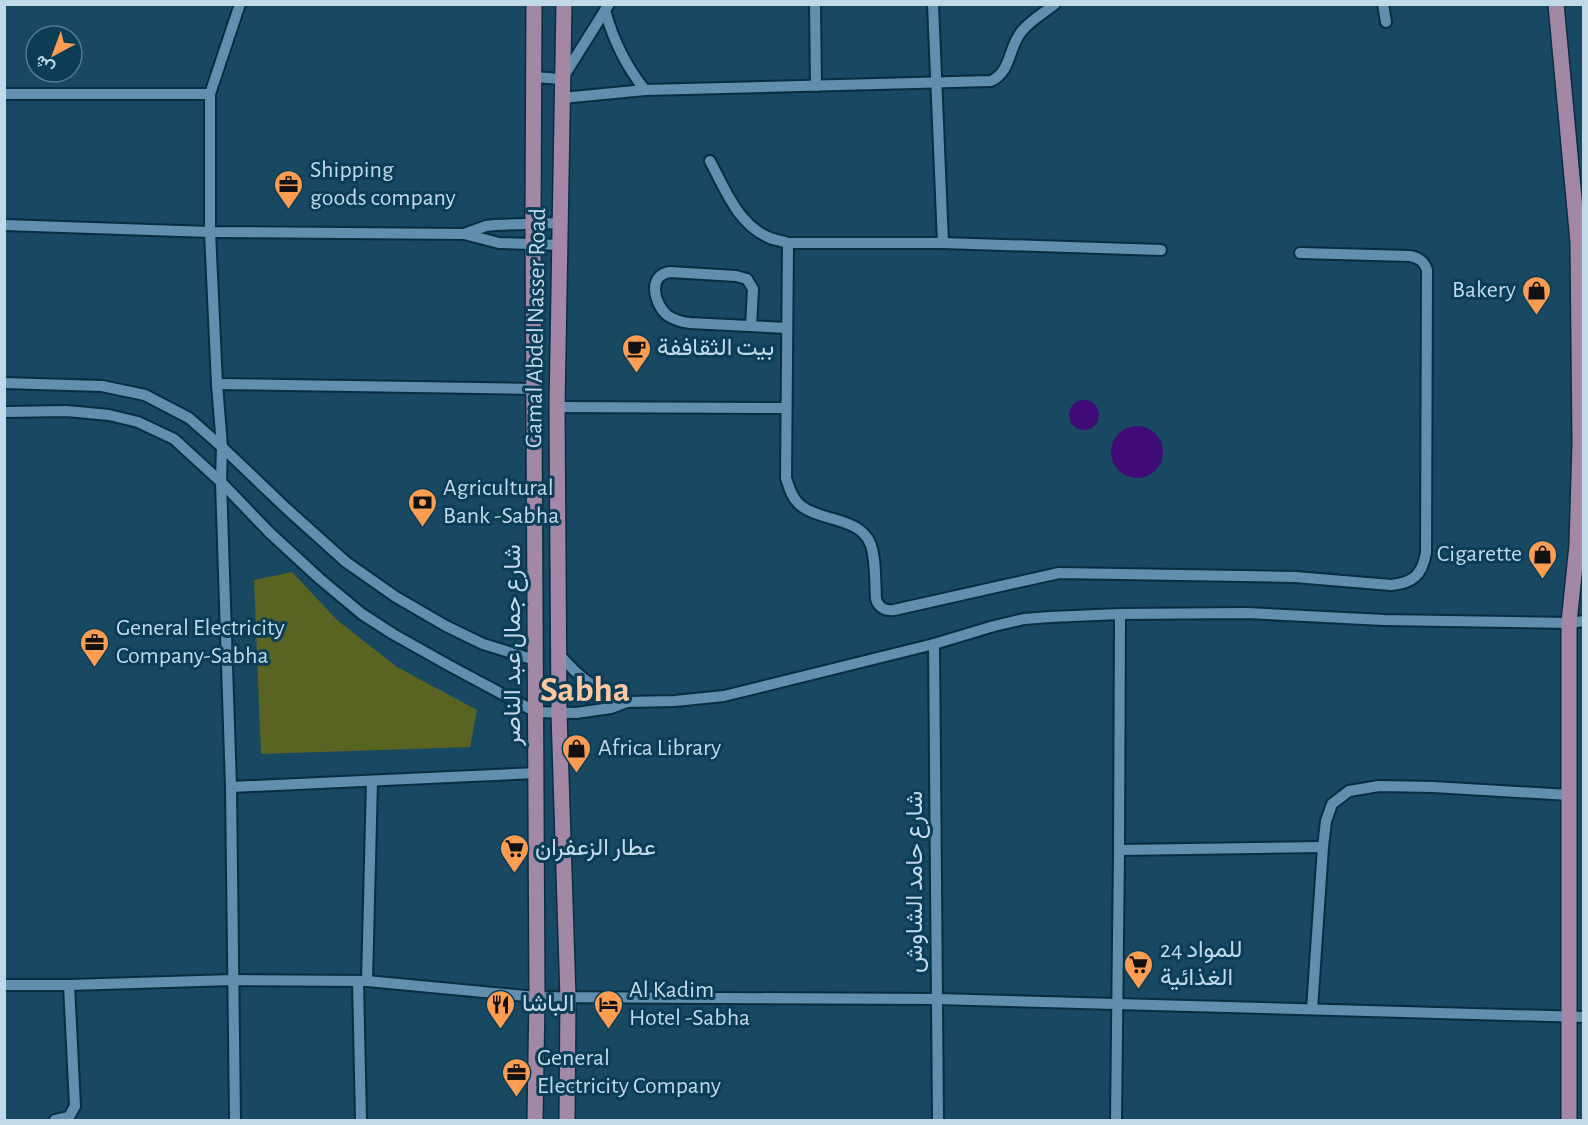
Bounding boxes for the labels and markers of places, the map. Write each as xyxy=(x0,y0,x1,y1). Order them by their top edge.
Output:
place label: Shipping goods company xyxy=(310,158,456,210)
office icon: Shipping goods company xyxy=(273,168,305,210)
shop icon: Bakery xyxy=(1521,274,1553,316)
place label: Bakery xyxy=(1452,278,1516,302)
cafe icon: بيت الثقاففة xyxy=(620,332,652,374)
place label: بيت الثقاففة xyxy=(657,336,774,361)
place label: Agricultural Bank -Sabha xyxy=(443,476,559,528)
bank icon: Agricultural Bank -Sabha xyxy=(406,486,438,528)
shop icon: Cigarette xyxy=(1527,538,1559,580)
place label: Cigarette xyxy=(1437,542,1522,566)
place label: General Electricity Company-Sabha xyxy=(116,616,285,668)
office icon: General Electricity Company-Sabha xyxy=(79,626,111,668)
shop icon: Africa Library xyxy=(561,732,593,774)
place label: Africa Library xyxy=(598,736,721,760)
supermarket icon: عطار الزعفران xyxy=(498,832,530,874)
place label: عطار الزعفران xyxy=(535,836,656,862)
place label: 24 للمواد الغذائية xyxy=(1160,938,1242,991)
supermarket icon: 24 للمواد الغذائية xyxy=(1123,948,1155,990)
place label: Al Kadim Hotel -Sabha xyxy=(629,978,750,1030)
restaurant icon: الباشا xyxy=(485,988,517,1030)
hotel icon: Al Kadim Hotel -Sabha xyxy=(592,988,624,1030)
place label: الباشا xyxy=(522,992,574,1017)
place label: General Electricity Company xyxy=(537,1046,721,1098)
office icon: General Electricity Company xyxy=(500,1056,532,1098)

